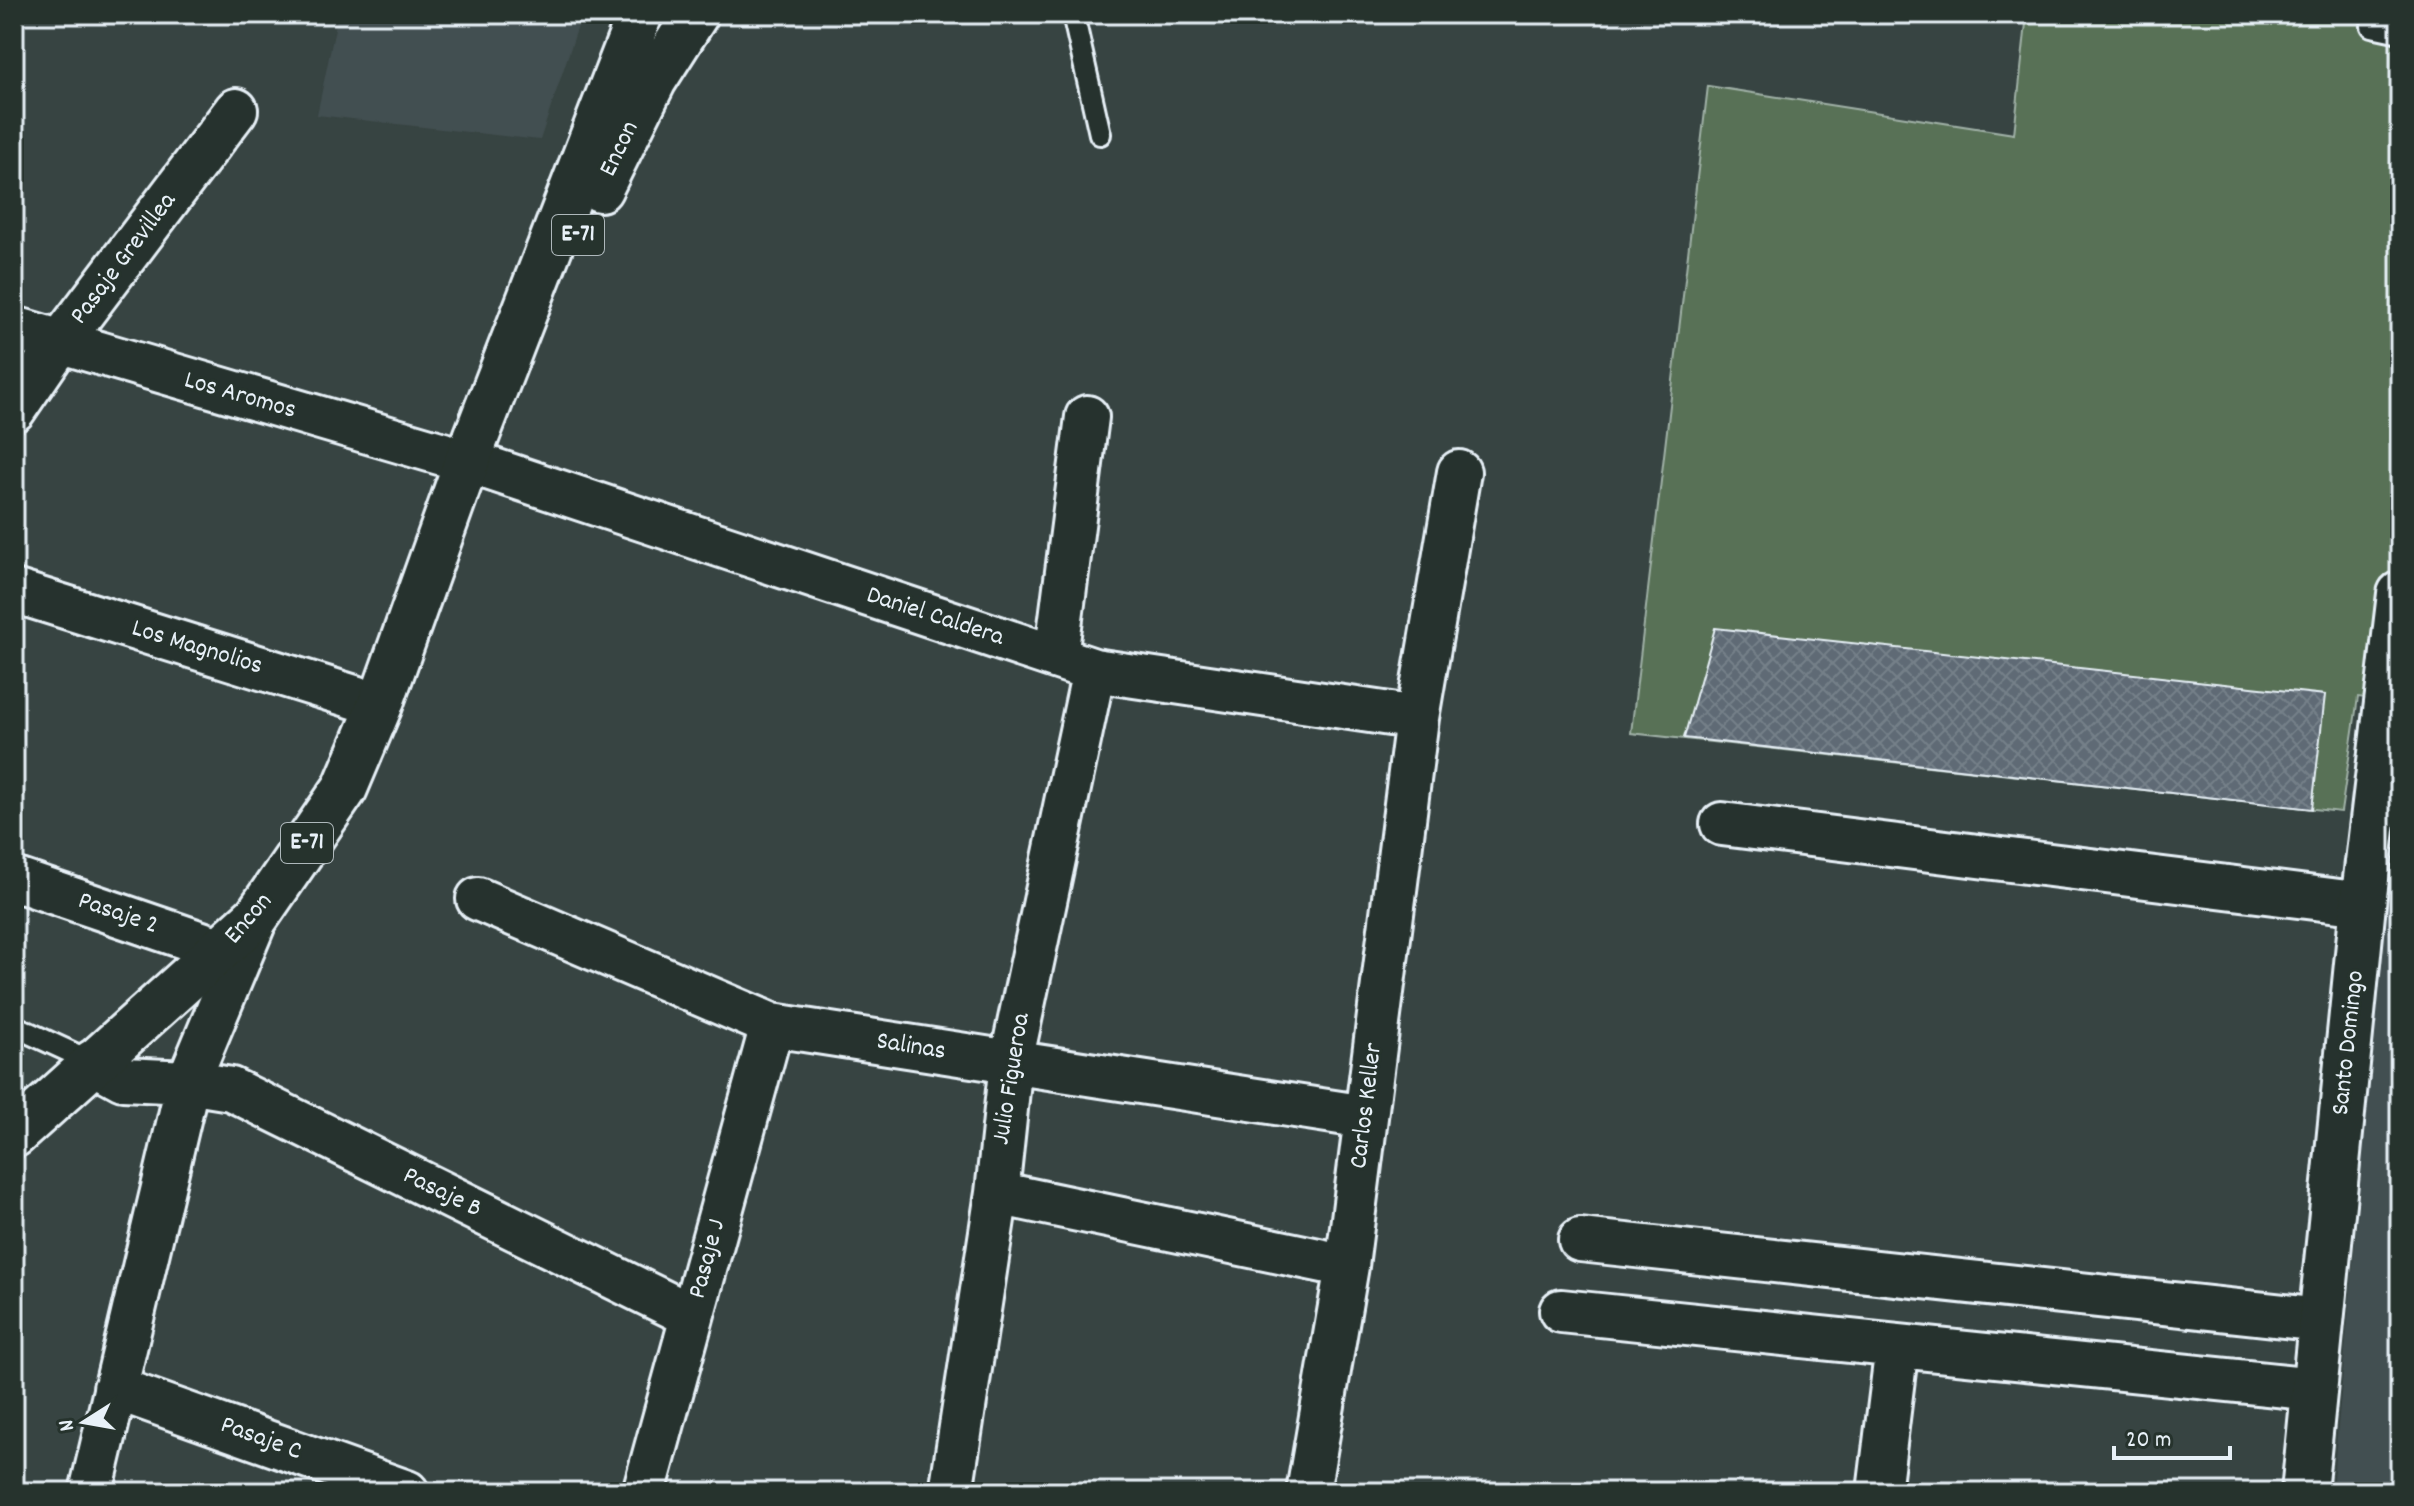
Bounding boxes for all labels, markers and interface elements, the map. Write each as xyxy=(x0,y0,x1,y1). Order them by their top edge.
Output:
street label: Encon xyxy=(591,115,649,183)
street label: Pasaje Grevillea xyxy=(62,184,187,333)
road number: E-71 xyxy=(552,215,604,255)
street label: Los Aromos xyxy=(180,362,300,430)
street label: Daniel Caldera xyxy=(861,577,1009,657)
street label: Los Magnolios xyxy=(127,611,267,685)
road number: E-71 xyxy=(281,823,333,863)
street label: Pasaje 2 xyxy=(73,883,163,945)
street label: Encon xyxy=(216,885,282,953)
street label: Santo Domingo xyxy=(2323,969,2375,1117)
street label: Julio Figueroa xyxy=(983,1010,1041,1148)
street label: Salinas xyxy=(874,1023,948,1071)
street label: Carlos Keller xyxy=(1341,1041,1393,1171)
street label: Pasaje B xyxy=(396,1158,488,1228)
street label: Pasaje J xyxy=(680,1215,736,1303)
north arrow xyxy=(44,1382,124,1462)
street label: Pasaje C xyxy=(215,1407,307,1471)
scale bar xyxy=(2114,1410,2230,1460)
text: N xyxy=(52,1417,84,1433)
text: 20 m xyxy=(2126,1424,2172,1458)

